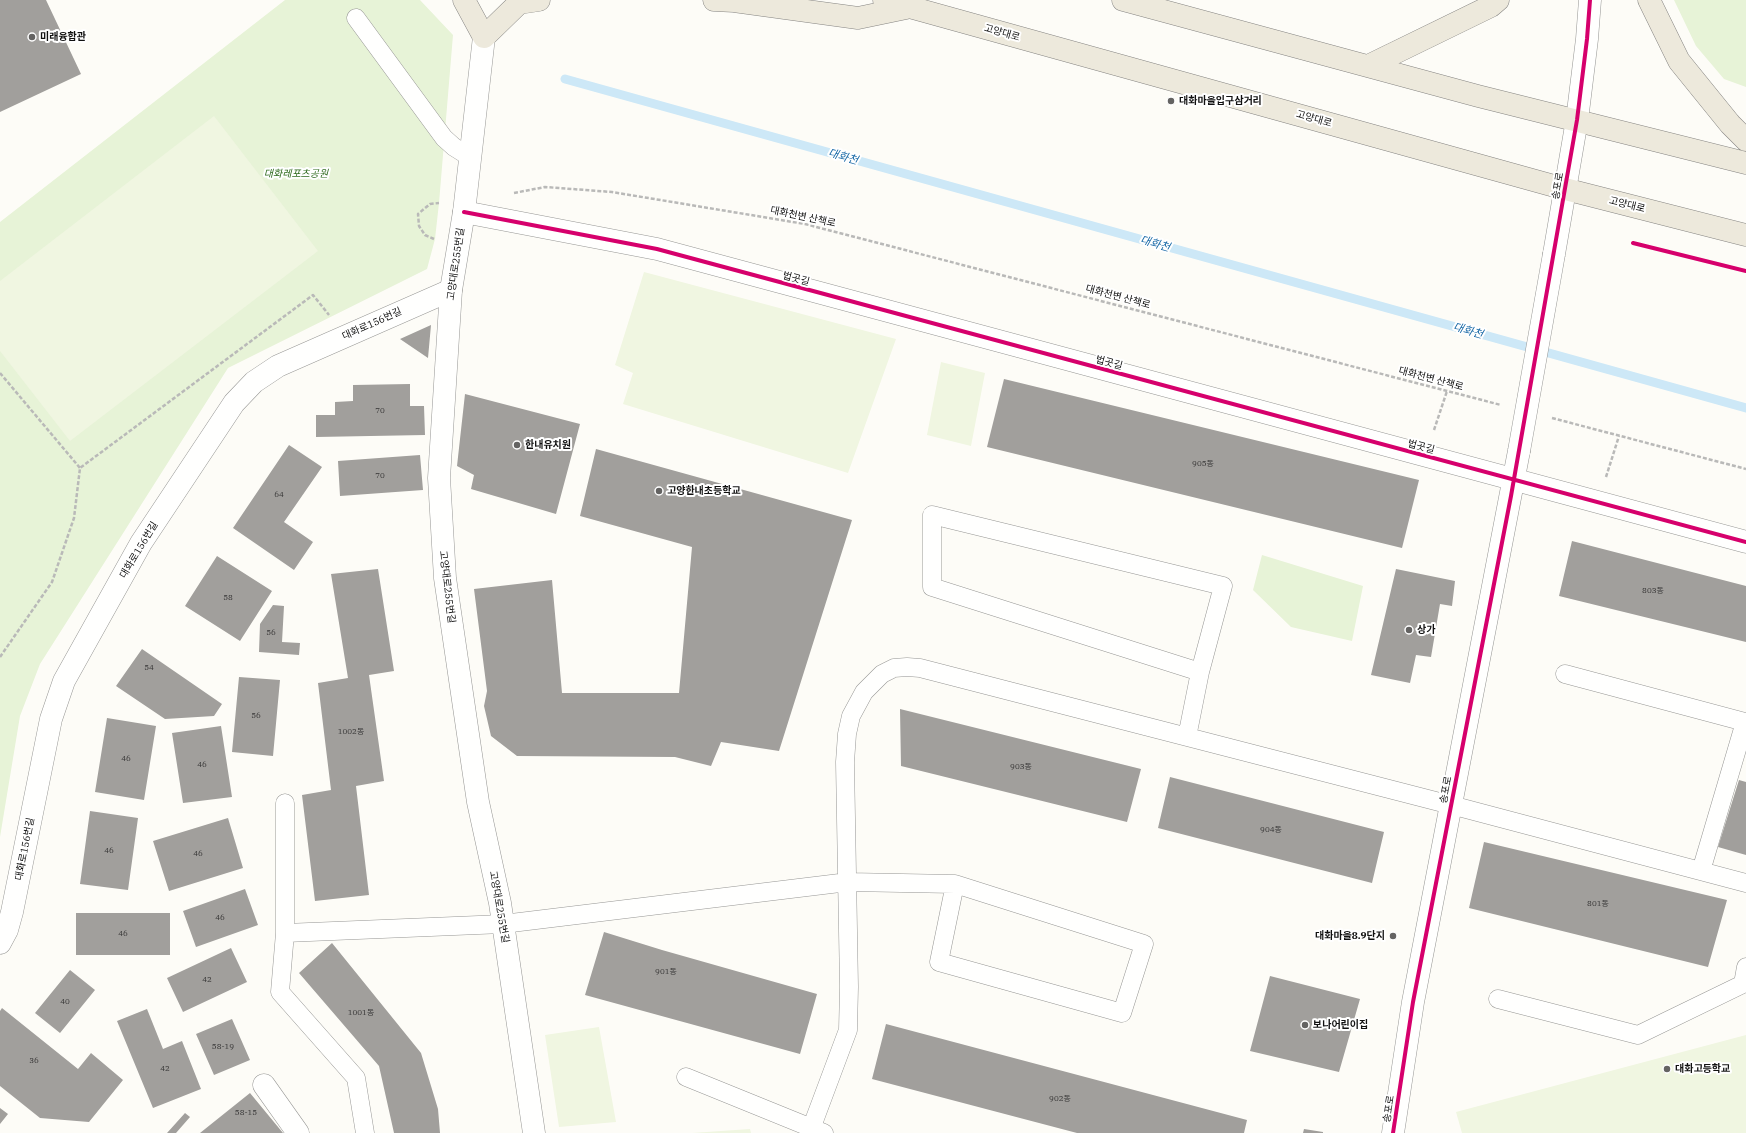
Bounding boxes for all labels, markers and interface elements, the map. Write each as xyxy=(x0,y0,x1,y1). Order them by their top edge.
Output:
street label: 고양대로 xyxy=(983,22,1021,44)
place label: 미래융합관 xyxy=(40,31,86,43)
marker: 미래융합관 xyxy=(27,32,37,42)
place label: 대화마을입구삼거리 xyxy=(1179,95,1262,107)
marker: 대화마을입구삼거리 xyxy=(1166,96,1176,106)
street label: 고양대로 xyxy=(1295,108,1333,130)
water label: 대화천 xyxy=(827,146,859,168)
park label: 대화레포츠공원 xyxy=(264,168,328,180)
street label: 송포로 xyxy=(1550,171,1566,201)
street label: 고양대로 xyxy=(1608,195,1646,215)
street label: 대화천변 산책로 xyxy=(769,204,837,230)
street label: 고양대로255번길 xyxy=(445,227,467,301)
water label: 대화천 xyxy=(1139,233,1171,255)
street label: 법곳길 xyxy=(781,270,811,288)
street label: 대화천변 산책로 xyxy=(1084,283,1152,311)
street label: 대화로156번길 xyxy=(340,306,404,342)
water label: 대화천 xyxy=(1452,320,1484,342)
street label: 법곳길 xyxy=(1094,354,1124,372)
street label: 대화천변 산책로 xyxy=(1397,365,1465,393)
house number: 70 xyxy=(375,406,385,416)
street label: 법곳길 xyxy=(1406,438,1436,456)
place label: 한내유치원 xyxy=(525,439,571,451)
marker: 한내유치원 xyxy=(512,440,522,450)
house number: 905동 xyxy=(1192,459,1214,469)
house number: 70 xyxy=(375,471,385,481)
place label: 고양한내초등학교 xyxy=(667,485,741,497)
marker: 고양한내초등학교 xyxy=(654,486,664,496)
house number: 64 xyxy=(274,490,284,500)
street label: 대화로156번길 xyxy=(117,519,161,581)
street label: 고양대로255번길 xyxy=(437,550,457,624)
house number: 803동 xyxy=(1642,586,1664,596)
house number: 58 xyxy=(223,593,233,603)
place label: 상가 xyxy=(1417,624,1435,636)
marker: 상가 xyxy=(1404,625,1414,635)
house number: 56 xyxy=(266,628,276,638)
house number: 54 xyxy=(144,663,154,673)
house number: 56 xyxy=(251,711,261,721)
house number: 1002동 xyxy=(338,727,364,737)
house number: 46 xyxy=(121,754,131,764)
house number: 46 xyxy=(197,760,207,770)
house number: 903동 xyxy=(1010,762,1032,772)
street label: 송포로 xyxy=(1437,775,1455,805)
street label: 대화로156번길 xyxy=(13,816,37,882)
house number: 904동 xyxy=(1260,825,1282,835)
house number: 46 xyxy=(104,846,114,856)
house number: 46 xyxy=(193,849,203,859)
street label: 고양대로255번길 xyxy=(487,870,511,944)
house number: 801동 xyxy=(1587,899,1609,909)
house number: 46 xyxy=(215,913,225,923)
house number: 46 xyxy=(118,929,128,939)
place label: 대화마을8.9단지 xyxy=(1315,930,1385,942)
marker: 대화마을8.9단지 xyxy=(1388,931,1398,941)
house number: 901동 xyxy=(655,967,677,977)
house number: 42 xyxy=(202,975,212,985)
house number: 40 xyxy=(60,997,70,1007)
house number: 1001동 xyxy=(348,1008,374,1018)
place label: 보나어린이집 xyxy=(1313,1019,1368,1031)
marker: 보나어린이집 xyxy=(1300,1020,1310,1030)
house number: 58-19 xyxy=(212,1042,234,1052)
house number: 36 xyxy=(29,1056,39,1066)
place label: 대화고등학교 xyxy=(1675,1063,1730,1075)
house number: 42 xyxy=(160,1064,170,1074)
marker: 대화고등학교 xyxy=(1662,1064,1672,1074)
house number: 902동 xyxy=(1049,1094,1071,1104)
street label: 송포로 xyxy=(1381,1094,1397,1124)
house number: 58-15 xyxy=(235,1108,257,1118)

